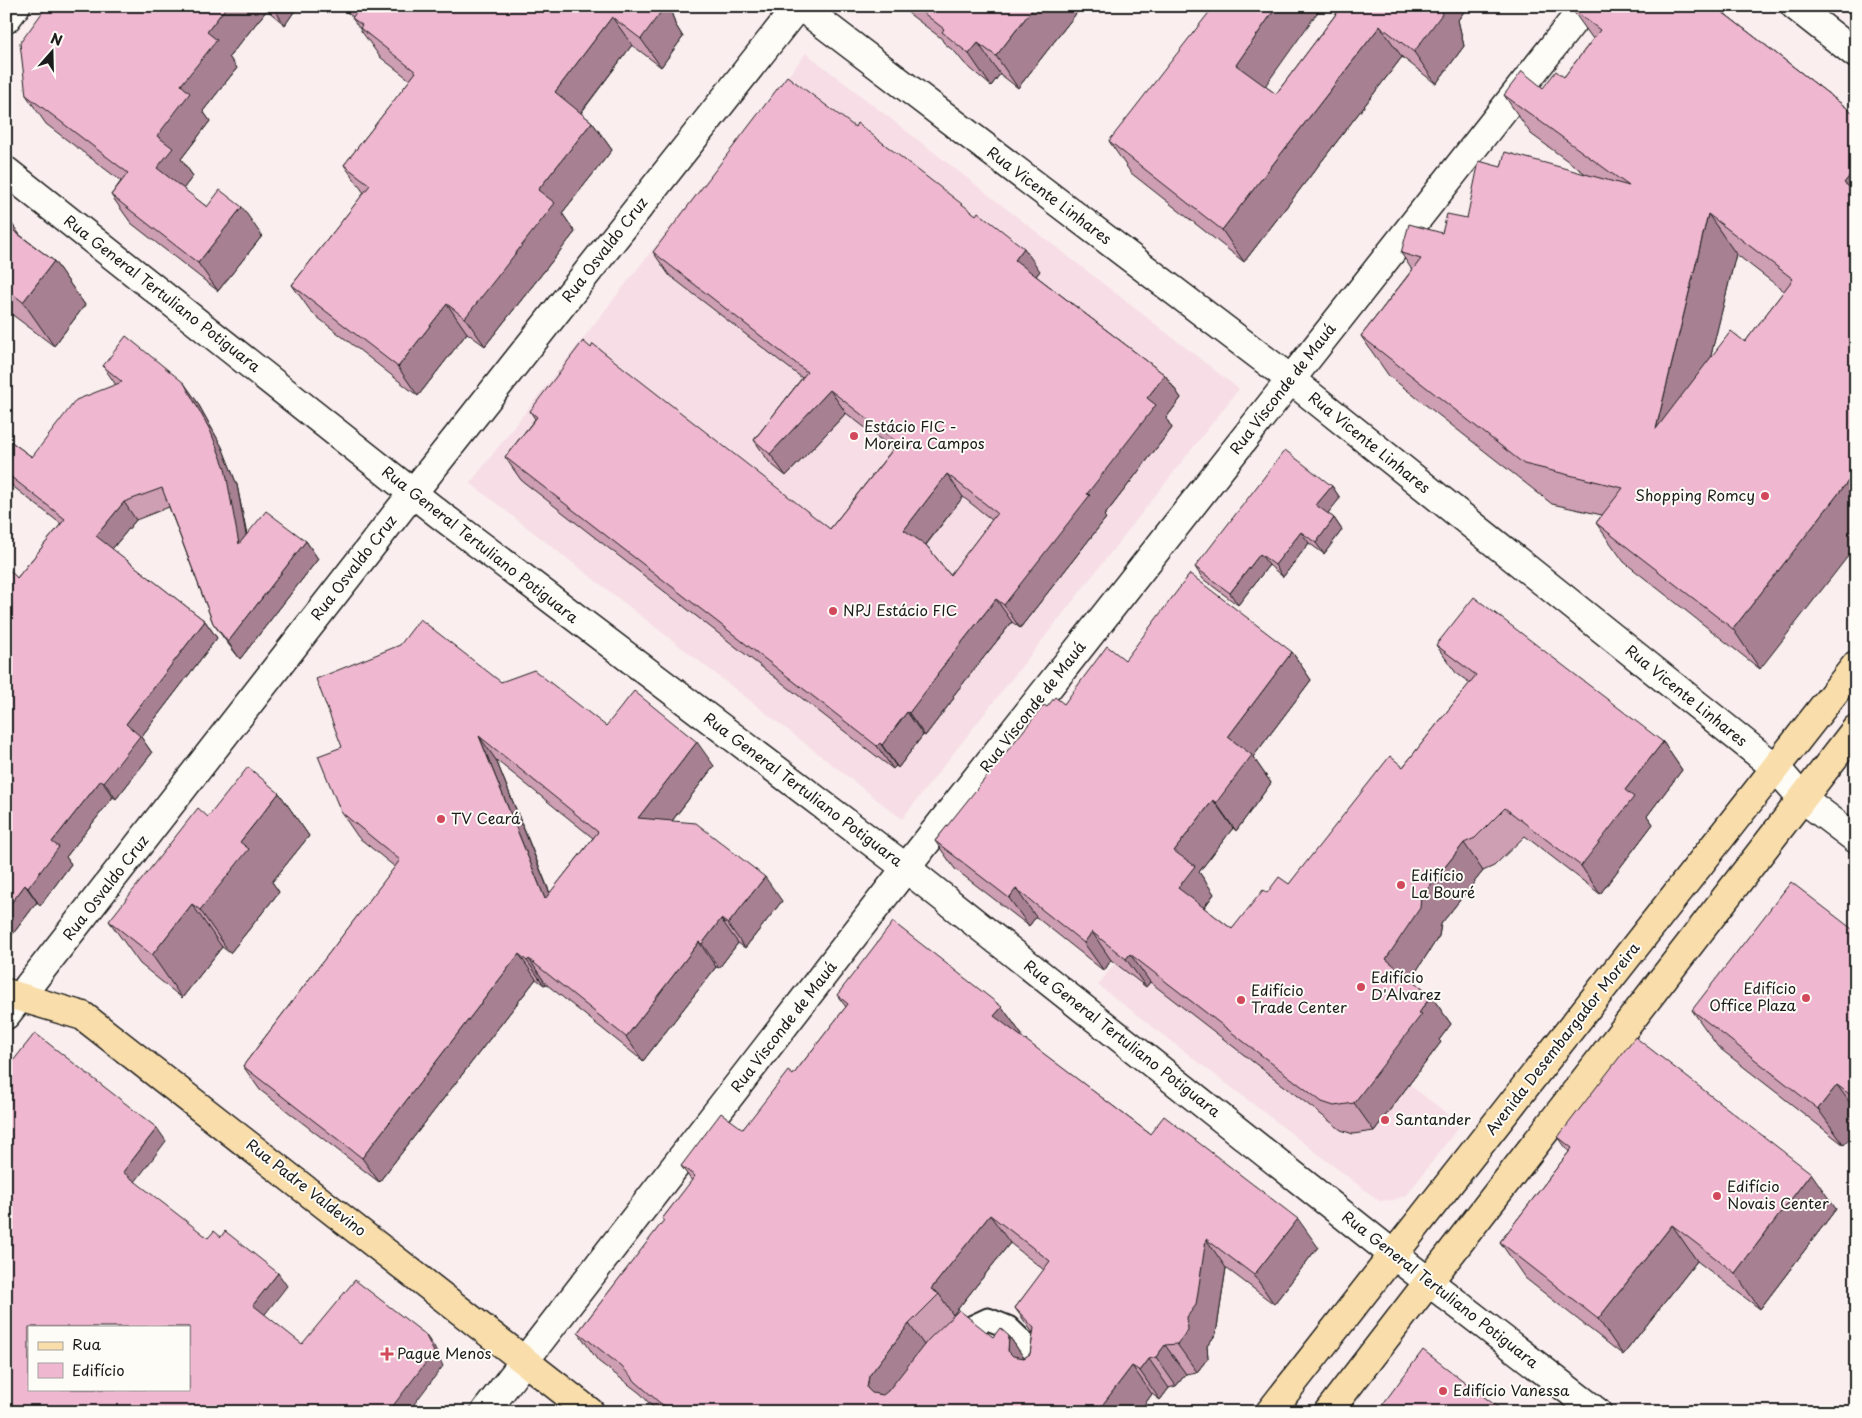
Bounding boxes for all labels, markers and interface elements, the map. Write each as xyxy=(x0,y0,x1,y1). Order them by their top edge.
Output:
north arrow xyxy=(28,28,78,78)
text: N xyxy=(48,28,65,51)
street label: Rua Vicente Linhares xyxy=(983,140,1117,249)
street label: Rua Osvaldo Cruz xyxy=(555,191,652,307)
street label: Rua General Tertuliano Potiguara xyxy=(60,209,267,377)
street label: Rua Visconde de Mauá xyxy=(1223,317,1341,459)
street label: Rua Vicente Linhares xyxy=(1304,385,1436,498)
place label: Estácio FIC - Moreira Campos xyxy=(864,414,985,454)
marker: Estácio FIC - Moreira Campos xyxy=(848,430,860,442)
street label: Rua General Tertuliano Potiguara xyxy=(378,460,585,628)
place label: Shopping Romcy xyxy=(1635,483,1755,506)
marker: Shopping Romcy xyxy=(1759,490,1771,502)
street label: Rua Osvaldo Cruz xyxy=(304,509,401,625)
place label: NPJ Estácio FIC xyxy=(843,598,957,621)
marker: NPJ Estácio FIC xyxy=(827,605,839,617)
street label: Rua Visconde de Mauá xyxy=(973,635,1091,777)
street label: Rua Vicente Linhares xyxy=(1621,638,1753,751)
street label: Rua General Tertuliano Potiguara xyxy=(700,706,909,872)
place label: TV Ceará xyxy=(451,806,521,829)
marker: TV Ceará xyxy=(435,813,447,825)
street label: Rua Osvaldo Cruz xyxy=(56,829,153,945)
place label: Edifício La Bouré xyxy=(1411,863,1475,903)
marker: Edifício La Bouré xyxy=(1395,879,1407,891)
street label: Avenida Desembargador Moreira xyxy=(1479,936,1645,1139)
street label: Rua General Tertuliano Potiguara xyxy=(1020,954,1227,1122)
street label: Rua Visconde de Mauá xyxy=(724,955,842,1097)
place label: Edifício D'Alvarez xyxy=(1371,965,1441,1005)
place label: Edifício Office Plaza xyxy=(1709,976,1797,1016)
place label: Edifício Trade Center xyxy=(1251,978,1347,1018)
marker: Edifício D'Alvarez xyxy=(1355,981,1367,993)
marker: Edifício Office Plaza xyxy=(1800,992,1812,1004)
marker: Edifício Trade Center xyxy=(1235,994,1247,1006)
place label: Santander xyxy=(1395,1107,1471,1130)
marker: Santander xyxy=(1379,1114,1391,1126)
street label: Rua Padre Valdevino xyxy=(242,1133,372,1241)
place label: Edifício Novais Center xyxy=(1727,1174,1829,1214)
marker: Edifício Novais Center xyxy=(1711,1190,1723,1202)
street label: Rua General Tertuliano Potiguara xyxy=(1338,1205,1545,1373)
legend xyxy=(28,1326,190,1390)
text: Rua xyxy=(72,1332,101,1355)
place label: Pague Menos xyxy=(397,1341,492,1364)
marker: Pague Menos xyxy=(381,1348,393,1360)
text: Edifício xyxy=(72,1358,125,1381)
place label: Edifício Vanessa xyxy=(1453,1378,1570,1401)
marker: Edifício Vanessa xyxy=(1437,1385,1449,1397)

